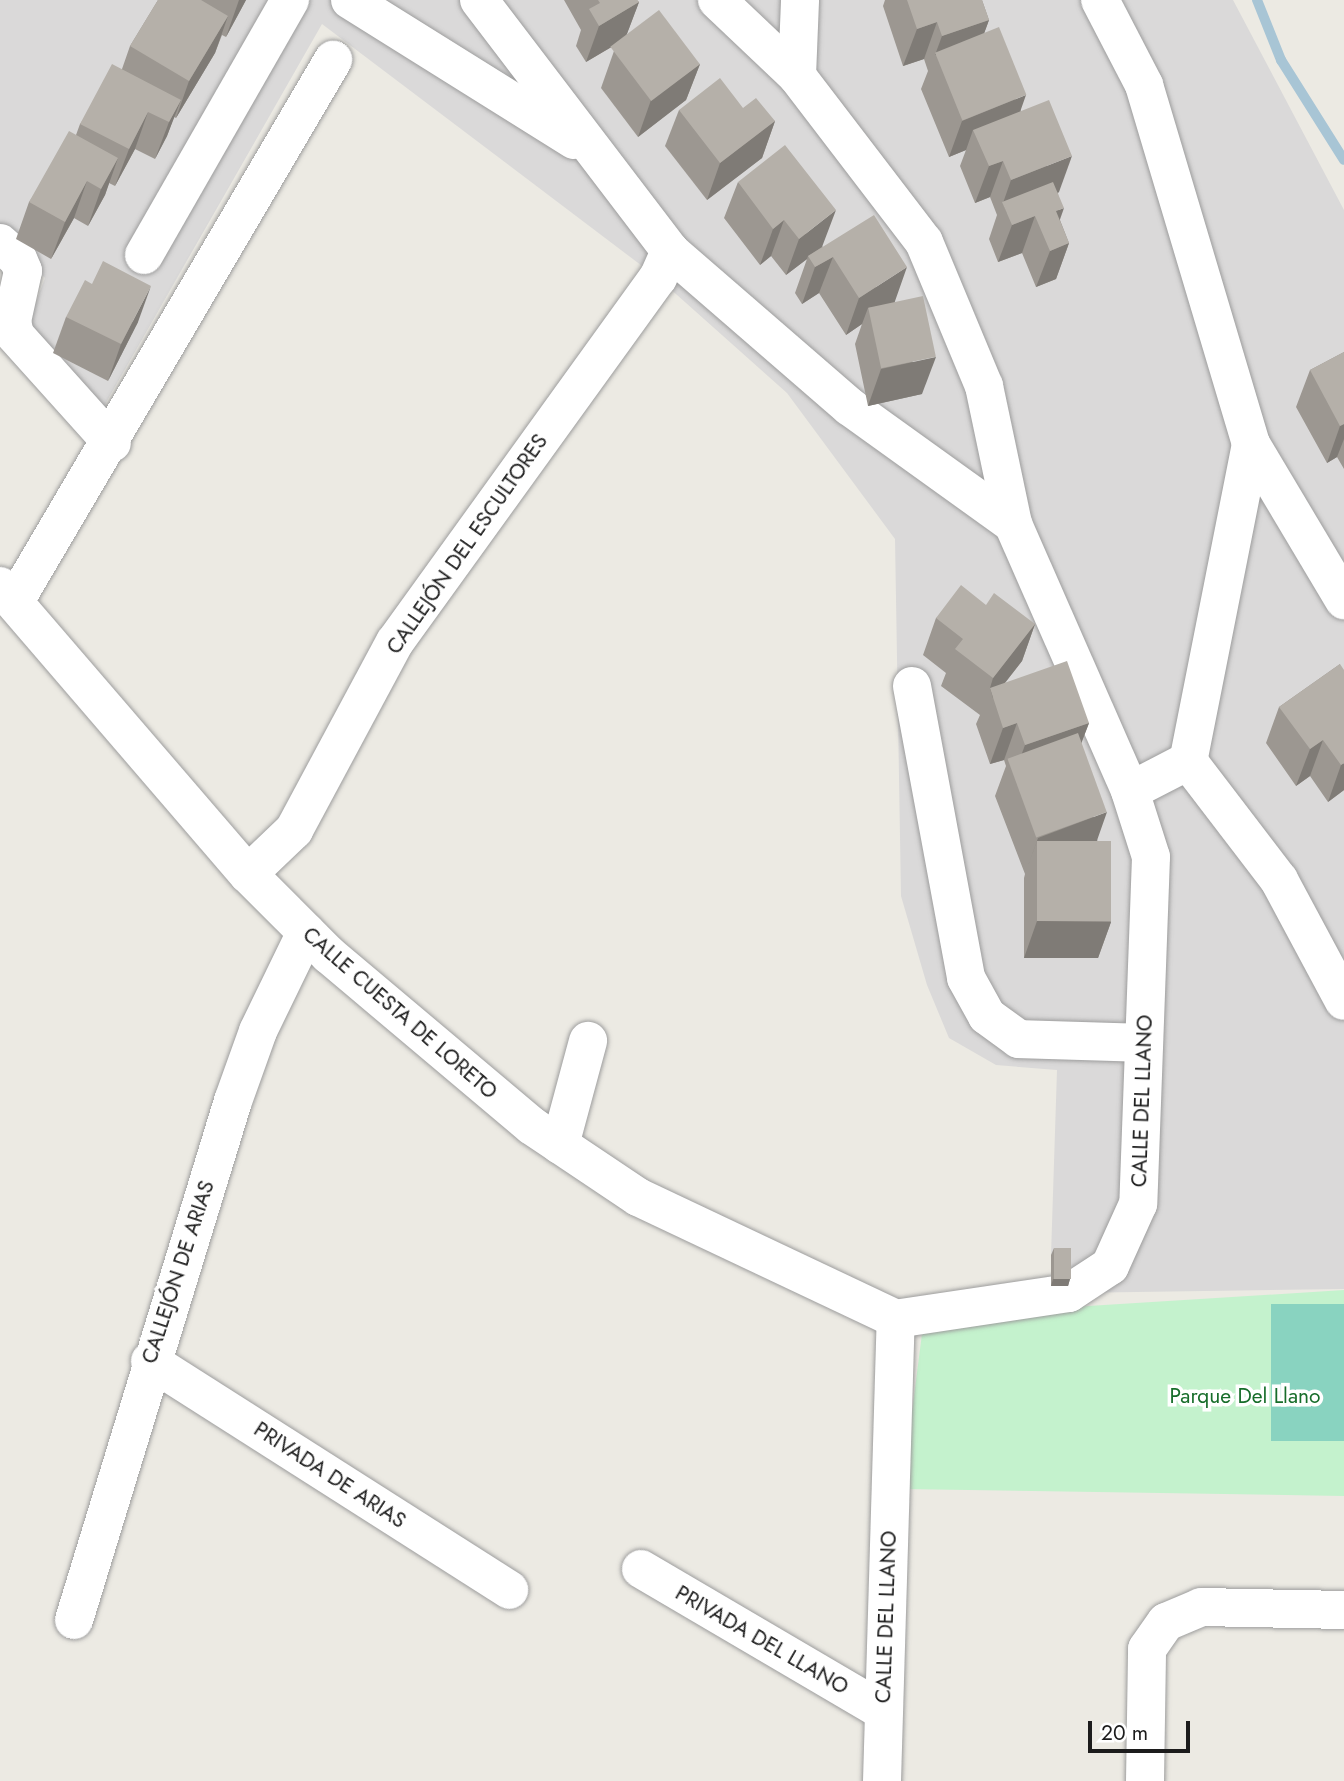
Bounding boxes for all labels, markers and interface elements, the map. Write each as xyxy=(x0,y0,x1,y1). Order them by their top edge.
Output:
street label: CALLEJÓN DEL ESCULTORES xyxy=(381,429,553,659)
street label: CALLE CUESTA DE LORETO xyxy=(298,922,502,1104)
street label: CALLE DEL LLANO xyxy=(1126,1014,1158,1188)
street label: CALLEJÓN DE ARIAS xyxy=(137,1177,219,1367)
park label: Parque Del Llano xyxy=(1169,1383,1321,1409)
street label: PRIVADA DE ARIAS xyxy=(249,1416,411,1534)
street label: CALLE DEL LLANO xyxy=(870,1530,902,1704)
street label: PRIVADA DEL LLANO xyxy=(671,1580,853,1700)
scale bar xyxy=(1092,1708,1194,1752)
text: 20 m xyxy=(1101,1718,1148,1748)

